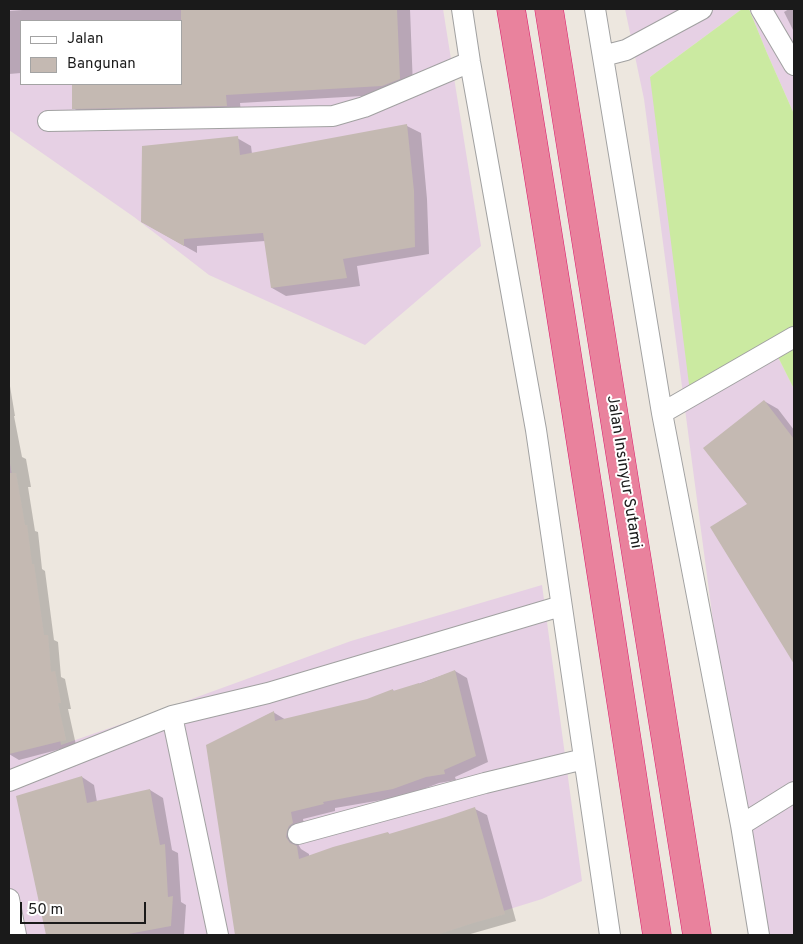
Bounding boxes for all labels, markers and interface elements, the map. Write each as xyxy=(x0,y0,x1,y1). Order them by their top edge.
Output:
legend xyxy=(20,20,182,85)
text: Jalan xyxy=(67,30,104,49)
text: Bangunan xyxy=(67,55,136,74)
street label: Jalan Insinyur Sutami xyxy=(601,394,645,550)
scale bar xyxy=(22,892,149,924)
text: 50 m xyxy=(28,901,63,920)

